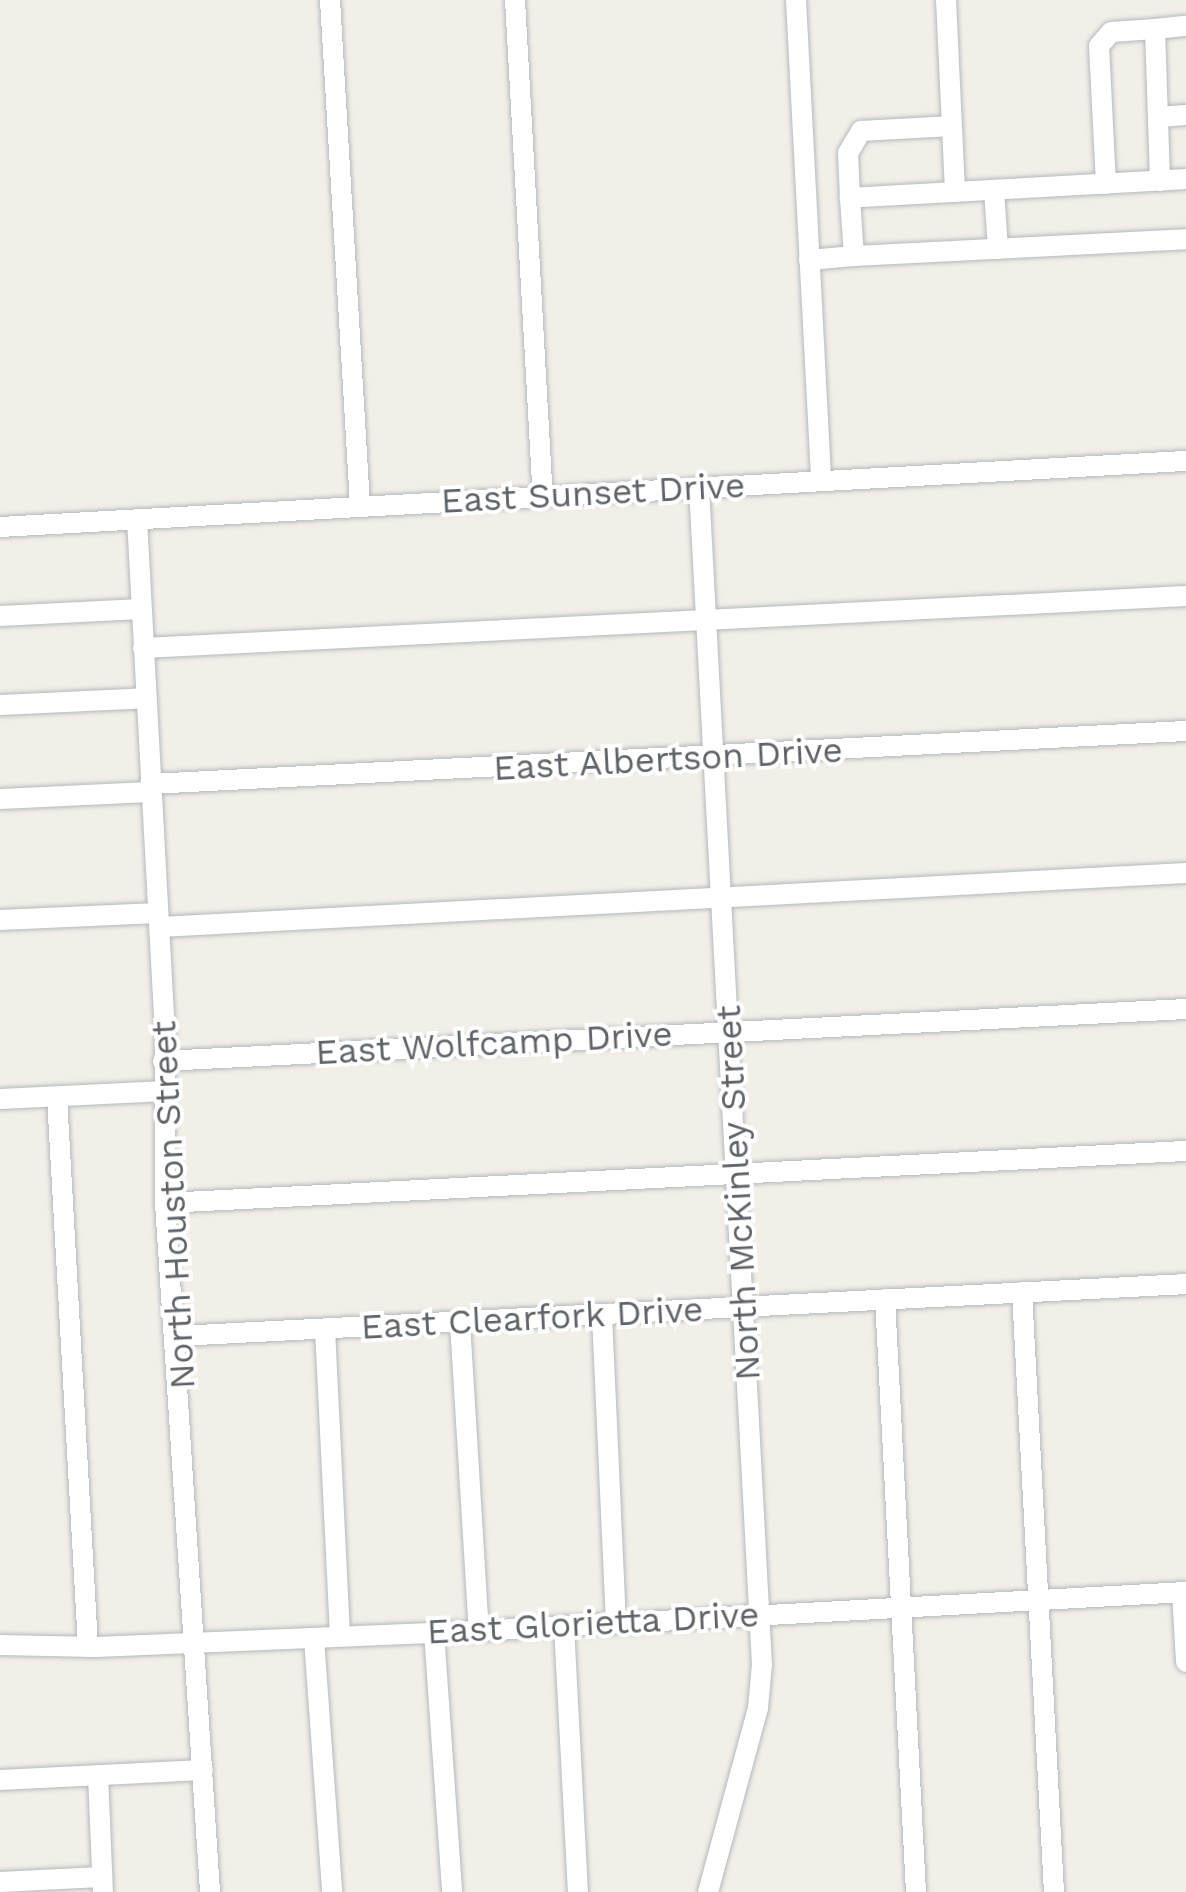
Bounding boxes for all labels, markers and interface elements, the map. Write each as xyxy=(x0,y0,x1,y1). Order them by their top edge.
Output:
street label: East Sunset Drive xyxy=(440,464,746,522)
street label: East Albertson Drive xyxy=(492,729,844,789)
street label: North McKinley Street xyxy=(707,1004,769,1382)
street label: East Wolfcamp Drive xyxy=(314,1013,674,1073)
street label: North Houston Street xyxy=(142,1020,204,1390)
street label: East Clearfork Drive xyxy=(359,1288,705,1348)
street label: East Glorietta Drive xyxy=(425,1593,761,1653)

